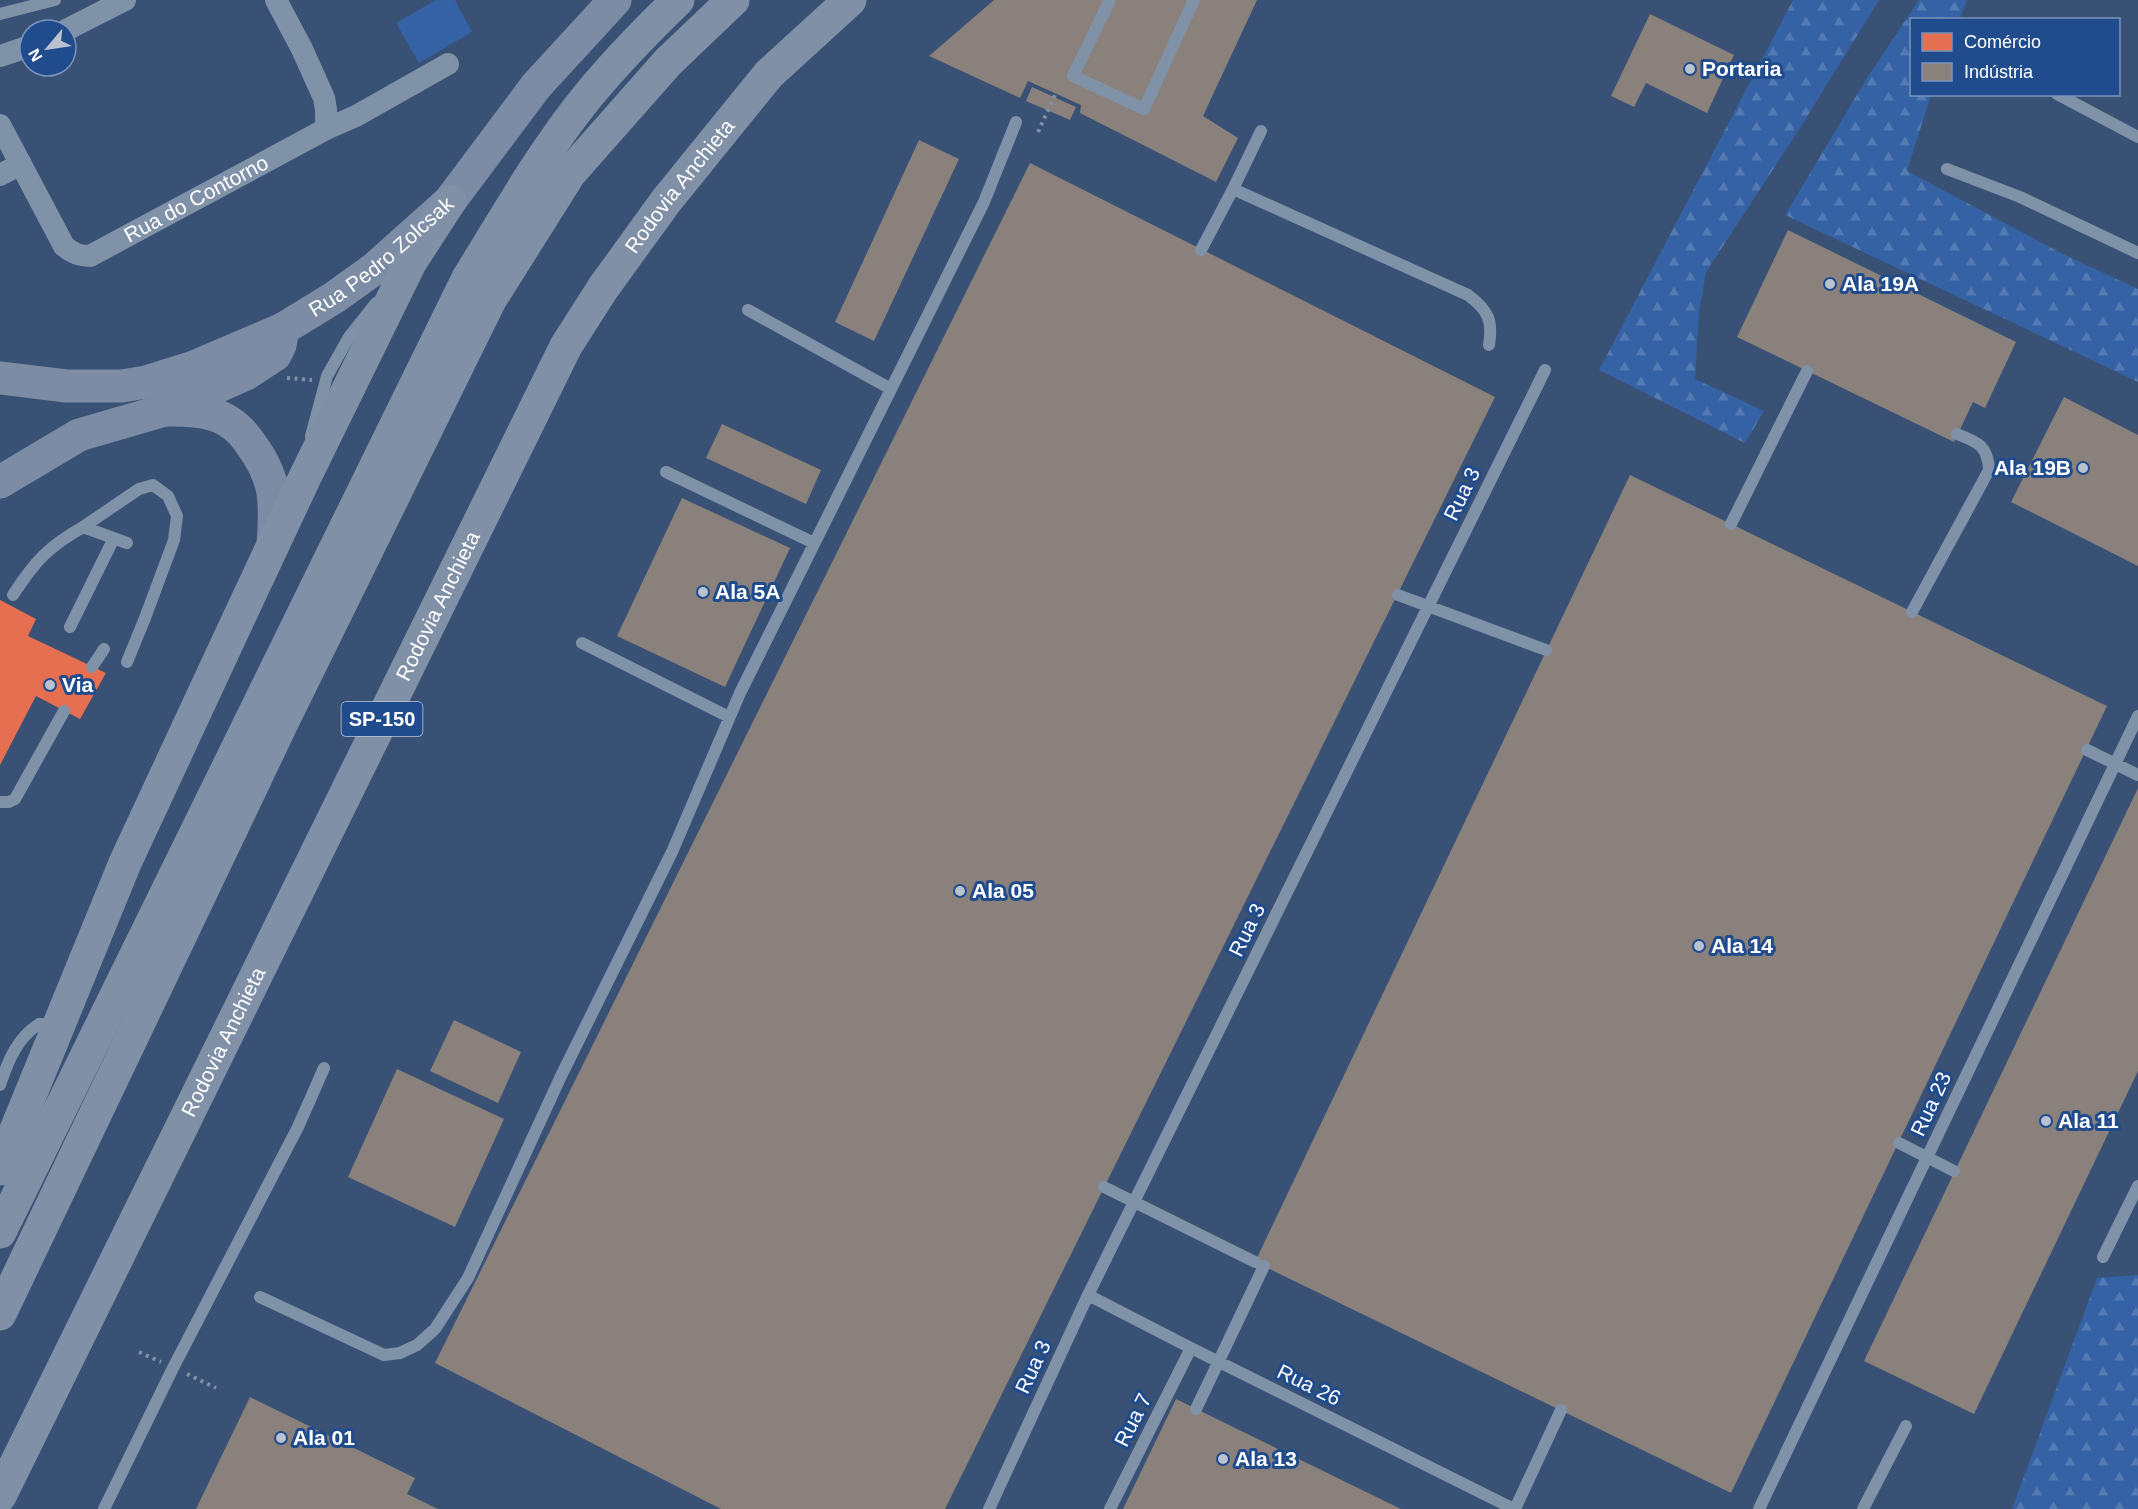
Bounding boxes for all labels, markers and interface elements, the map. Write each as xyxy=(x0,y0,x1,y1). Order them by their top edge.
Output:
north arrow xyxy=(18,18,78,78)
legend xyxy=(1910,18,2120,96)
text: Comércio xyxy=(1964,32,2041,52)
text: N xyxy=(25,46,46,64)
place label: Portaria xyxy=(1702,57,1782,80)
marker: Portaria xyxy=(1683,62,1697,76)
text: Indústria xyxy=(1964,62,2034,82)
street label: Rodovia Anchieta xyxy=(620,114,739,257)
street label: Rua do Contorno xyxy=(120,150,272,246)
street label: Rua Pedro Zolcsak xyxy=(305,191,458,321)
place label: Ala 19A xyxy=(1842,272,1919,295)
marker: Ala 19A xyxy=(1823,277,1837,291)
place label: Ala 19B xyxy=(1994,456,2071,479)
marker: Ala 19B xyxy=(2076,461,2090,475)
street label: Rua 3 xyxy=(1439,464,1484,524)
street label: Rodovia Anchieta xyxy=(391,527,484,684)
place label: Ala 5A xyxy=(715,580,780,603)
marker: Ala 5A xyxy=(696,585,710,599)
place label: Via xyxy=(62,673,93,696)
marker: Via xyxy=(43,678,57,692)
road number: SP-150 xyxy=(342,702,422,736)
place label: Ala 05 xyxy=(972,879,1034,902)
marker: Ala 05 xyxy=(953,884,967,898)
street label: Rua 3 xyxy=(1224,900,1269,960)
place label: Ala 14 xyxy=(1711,934,1773,957)
marker: Ala 14 xyxy=(1692,939,1706,953)
street label: Rodovia Anchieta xyxy=(177,963,270,1120)
street label: Rua 23 xyxy=(1906,1068,1955,1139)
place label: Ala 11 xyxy=(2058,1109,2119,1132)
marker: Ala 11 xyxy=(2039,1114,2053,1128)
street label: Rua 3 xyxy=(1010,1337,1055,1397)
street label: Rua 26 xyxy=(1274,1359,1345,1410)
street label: Rua 7 xyxy=(1110,1390,1156,1450)
place label: Ala 01 xyxy=(293,1426,355,1449)
marker: Ala 01 xyxy=(274,1431,288,1445)
place label: Ala 13 xyxy=(1235,1447,1297,1470)
marker: Ala 13 xyxy=(1216,1452,1230,1466)

